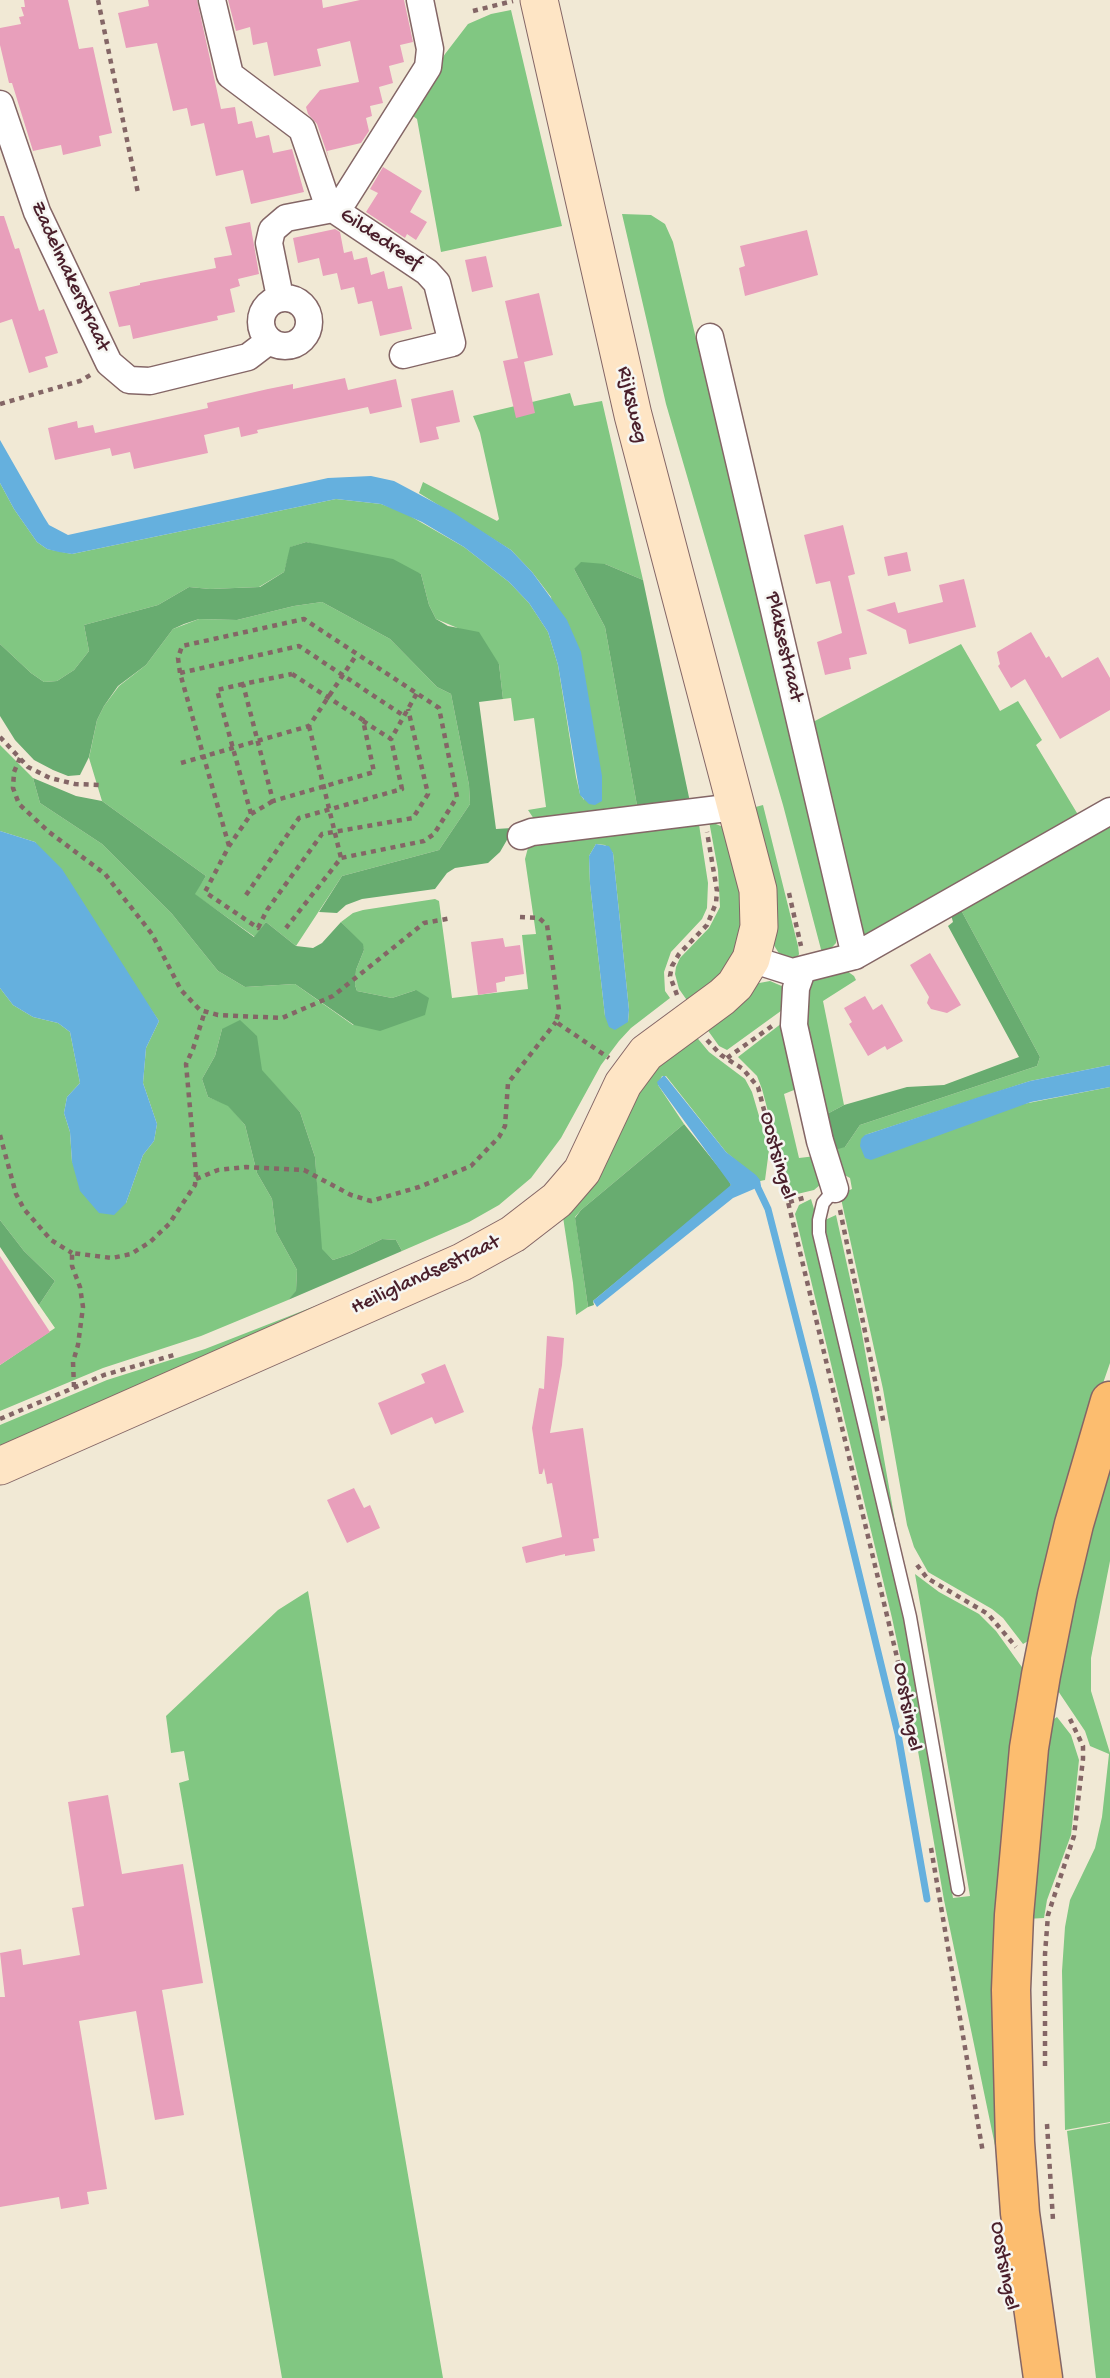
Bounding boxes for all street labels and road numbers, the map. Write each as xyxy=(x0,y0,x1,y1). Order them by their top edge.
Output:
street label: Zadelmakerstraat xyxy=(23,198,115,356)
street label: Gildedreef xyxy=(334,203,426,277)
street label: Rijksweg xyxy=(610,364,652,446)
street label: Plaksestraat xyxy=(758,590,808,704)
street label: Oostsingel xyxy=(752,1110,800,1202)
street label: Heiliglandsestraat xyxy=(348,1231,504,1321)
street label: Oostsingel xyxy=(886,1661,926,1753)
street label: Oostsingel xyxy=(983,2220,1023,2312)

